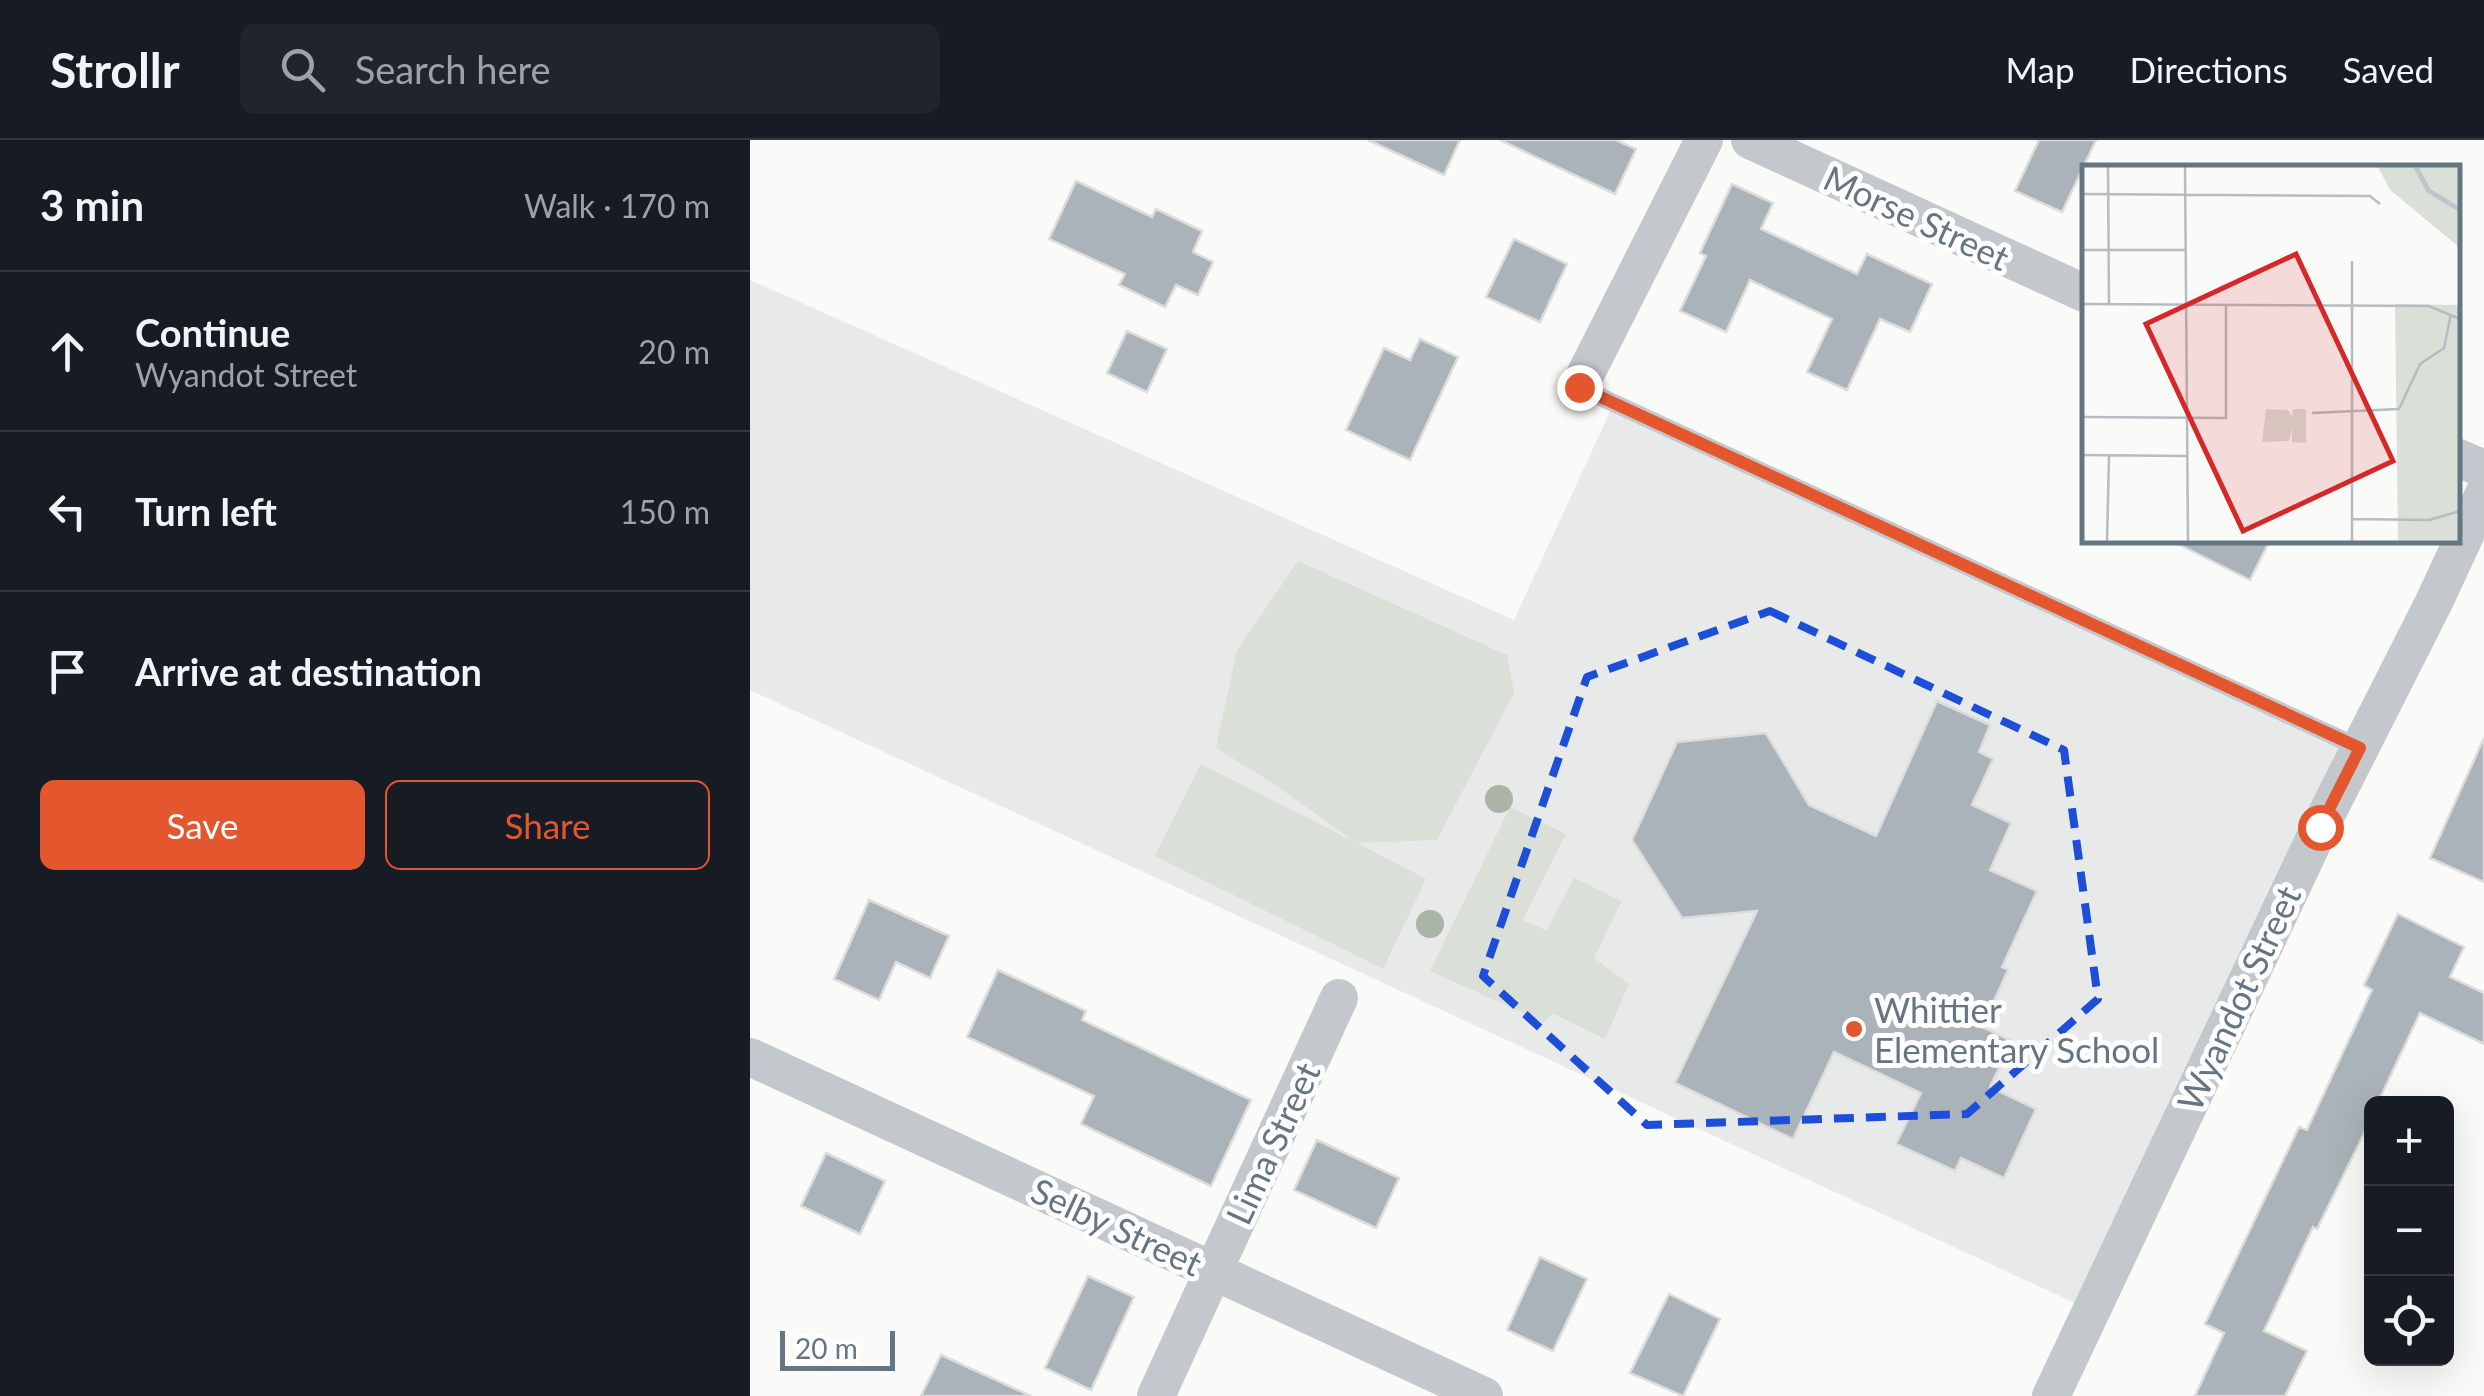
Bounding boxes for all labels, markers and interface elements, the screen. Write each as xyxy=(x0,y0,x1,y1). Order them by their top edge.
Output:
search box xyxy=(240,24,940,114)
text: Strollr xyxy=(50,41,180,98)
icon: search xyxy=(275,42,330,97)
text: Search here xyxy=(355,46,551,92)
text: Map xyxy=(2006,48,2075,90)
text: Directions xyxy=(2130,48,2288,90)
text: Saved xyxy=(2343,48,2434,90)
street label: Morse Street xyxy=(1818,156,2017,278)
inset map xyxy=(2082,165,2459,542)
text: 3 min xyxy=(40,180,144,230)
text: Walk · 170 m xyxy=(524,186,710,225)
text: Continue xyxy=(135,309,290,355)
icon: ahead xyxy=(40,324,95,379)
text: 20 m xyxy=(638,332,710,371)
text: Wyandot Street xyxy=(135,355,357,394)
route end xyxy=(1557,365,1603,411)
icon: left xyxy=(40,484,95,539)
text: Turn left xyxy=(135,488,277,534)
text: 150 m xyxy=(620,492,710,531)
icon: arrive xyxy=(40,644,95,699)
text: Arrive at destination xyxy=(135,648,482,694)
button: Save xyxy=(40,780,365,870)
button: Share xyxy=(385,780,710,870)
route start xyxy=(2298,805,2344,851)
street label: Wyandot Street xyxy=(2168,879,2309,1117)
place label: Whittier Elementary School xyxy=(1874,988,2159,1070)
marker: Whittier Elementary School xyxy=(1843,1018,1865,1040)
street label: Lima Street xyxy=(1216,1055,1328,1231)
map controls xyxy=(2364,1096,2454,1366)
button: + xyxy=(2364,1096,2454,1186)
street label: Selby Street xyxy=(1025,1168,1209,1284)
button: − xyxy=(2364,1186,2454,1276)
button: locate xyxy=(2364,1276,2454,1366)
scale bar xyxy=(780,1326,895,1370)
text: 20 m xyxy=(795,1331,858,1365)

